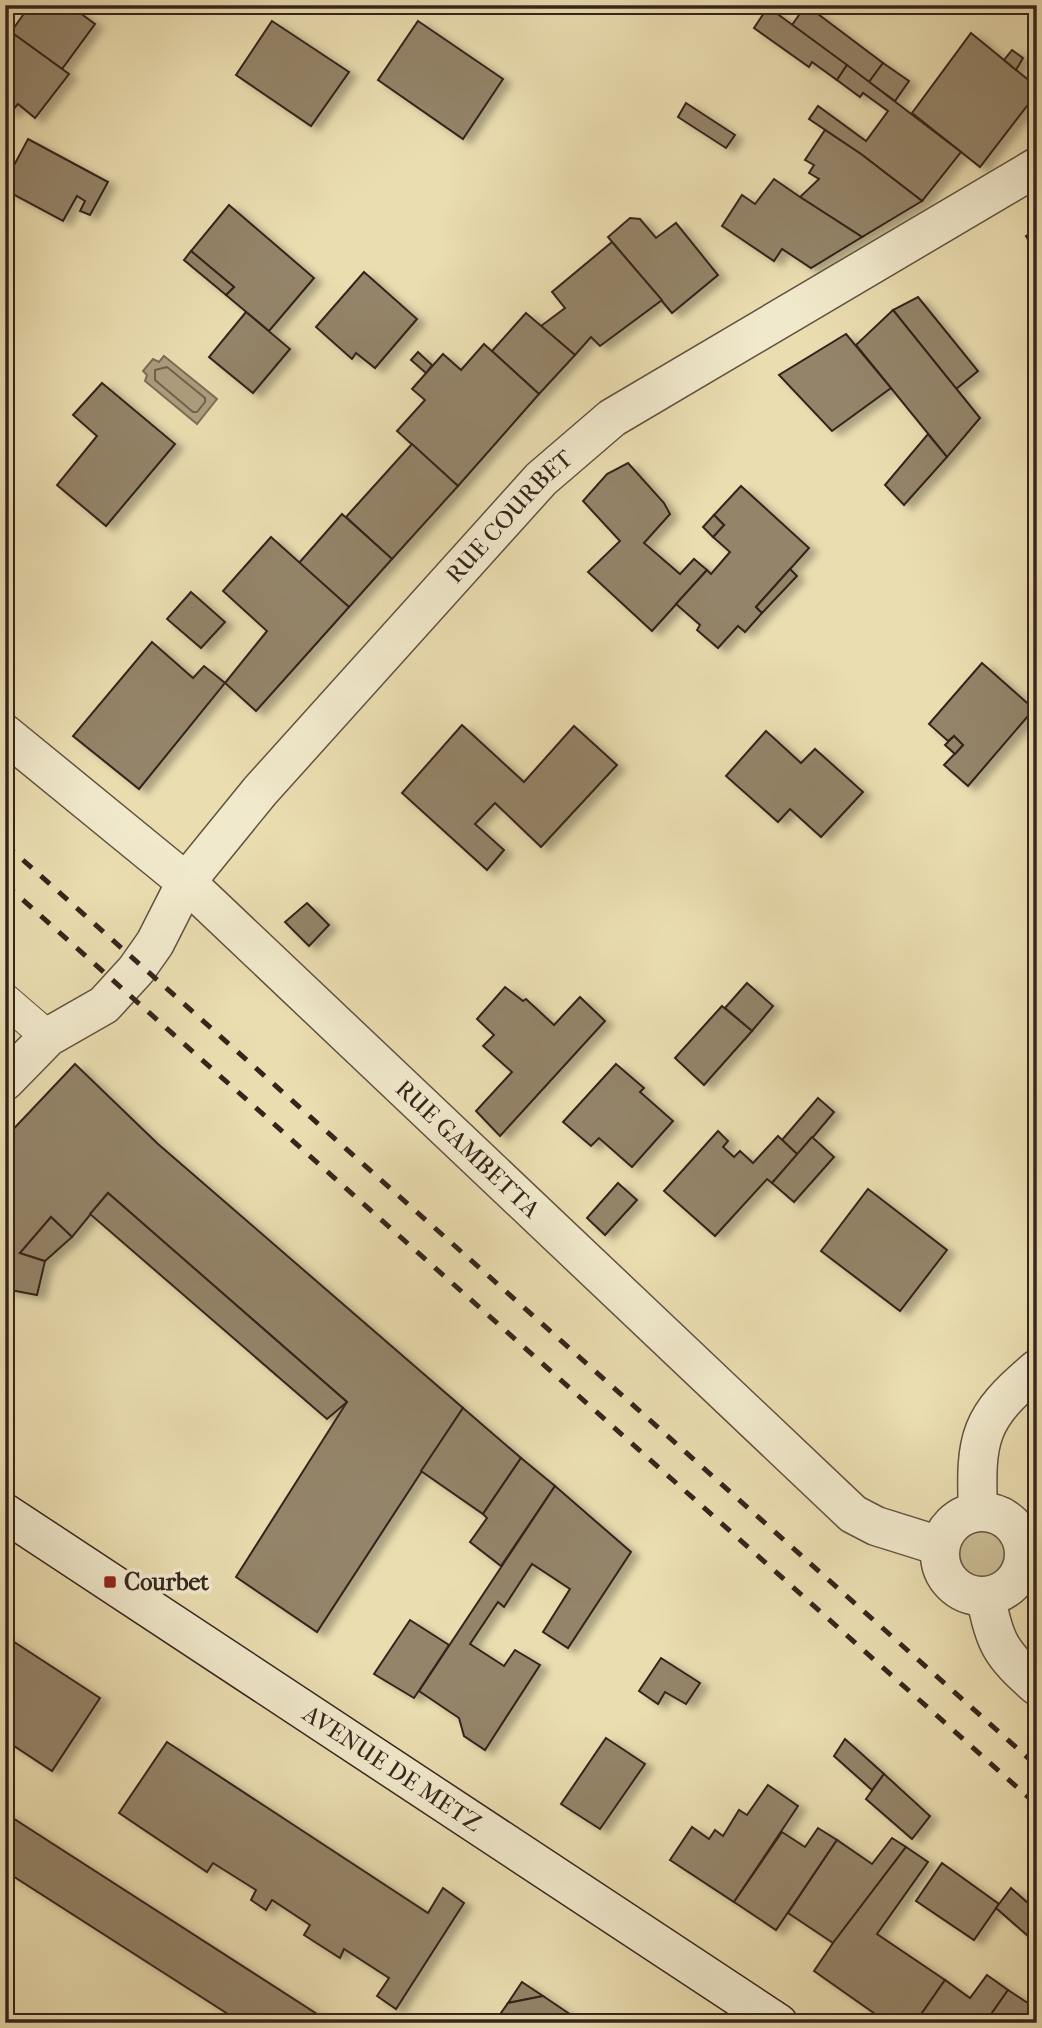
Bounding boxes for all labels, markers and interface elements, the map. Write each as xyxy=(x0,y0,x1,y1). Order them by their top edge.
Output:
street label: RUE COURBET xyxy=(440,444,579,589)
street label: RUE GAMBETTA xyxy=(390,1074,546,1224)
place label: Courbet xyxy=(124,1568,209,1596)
marker: Courbet xyxy=(102,1574,118,1590)
street label: AVENUE DE METZ xyxy=(297,1699,487,1838)

